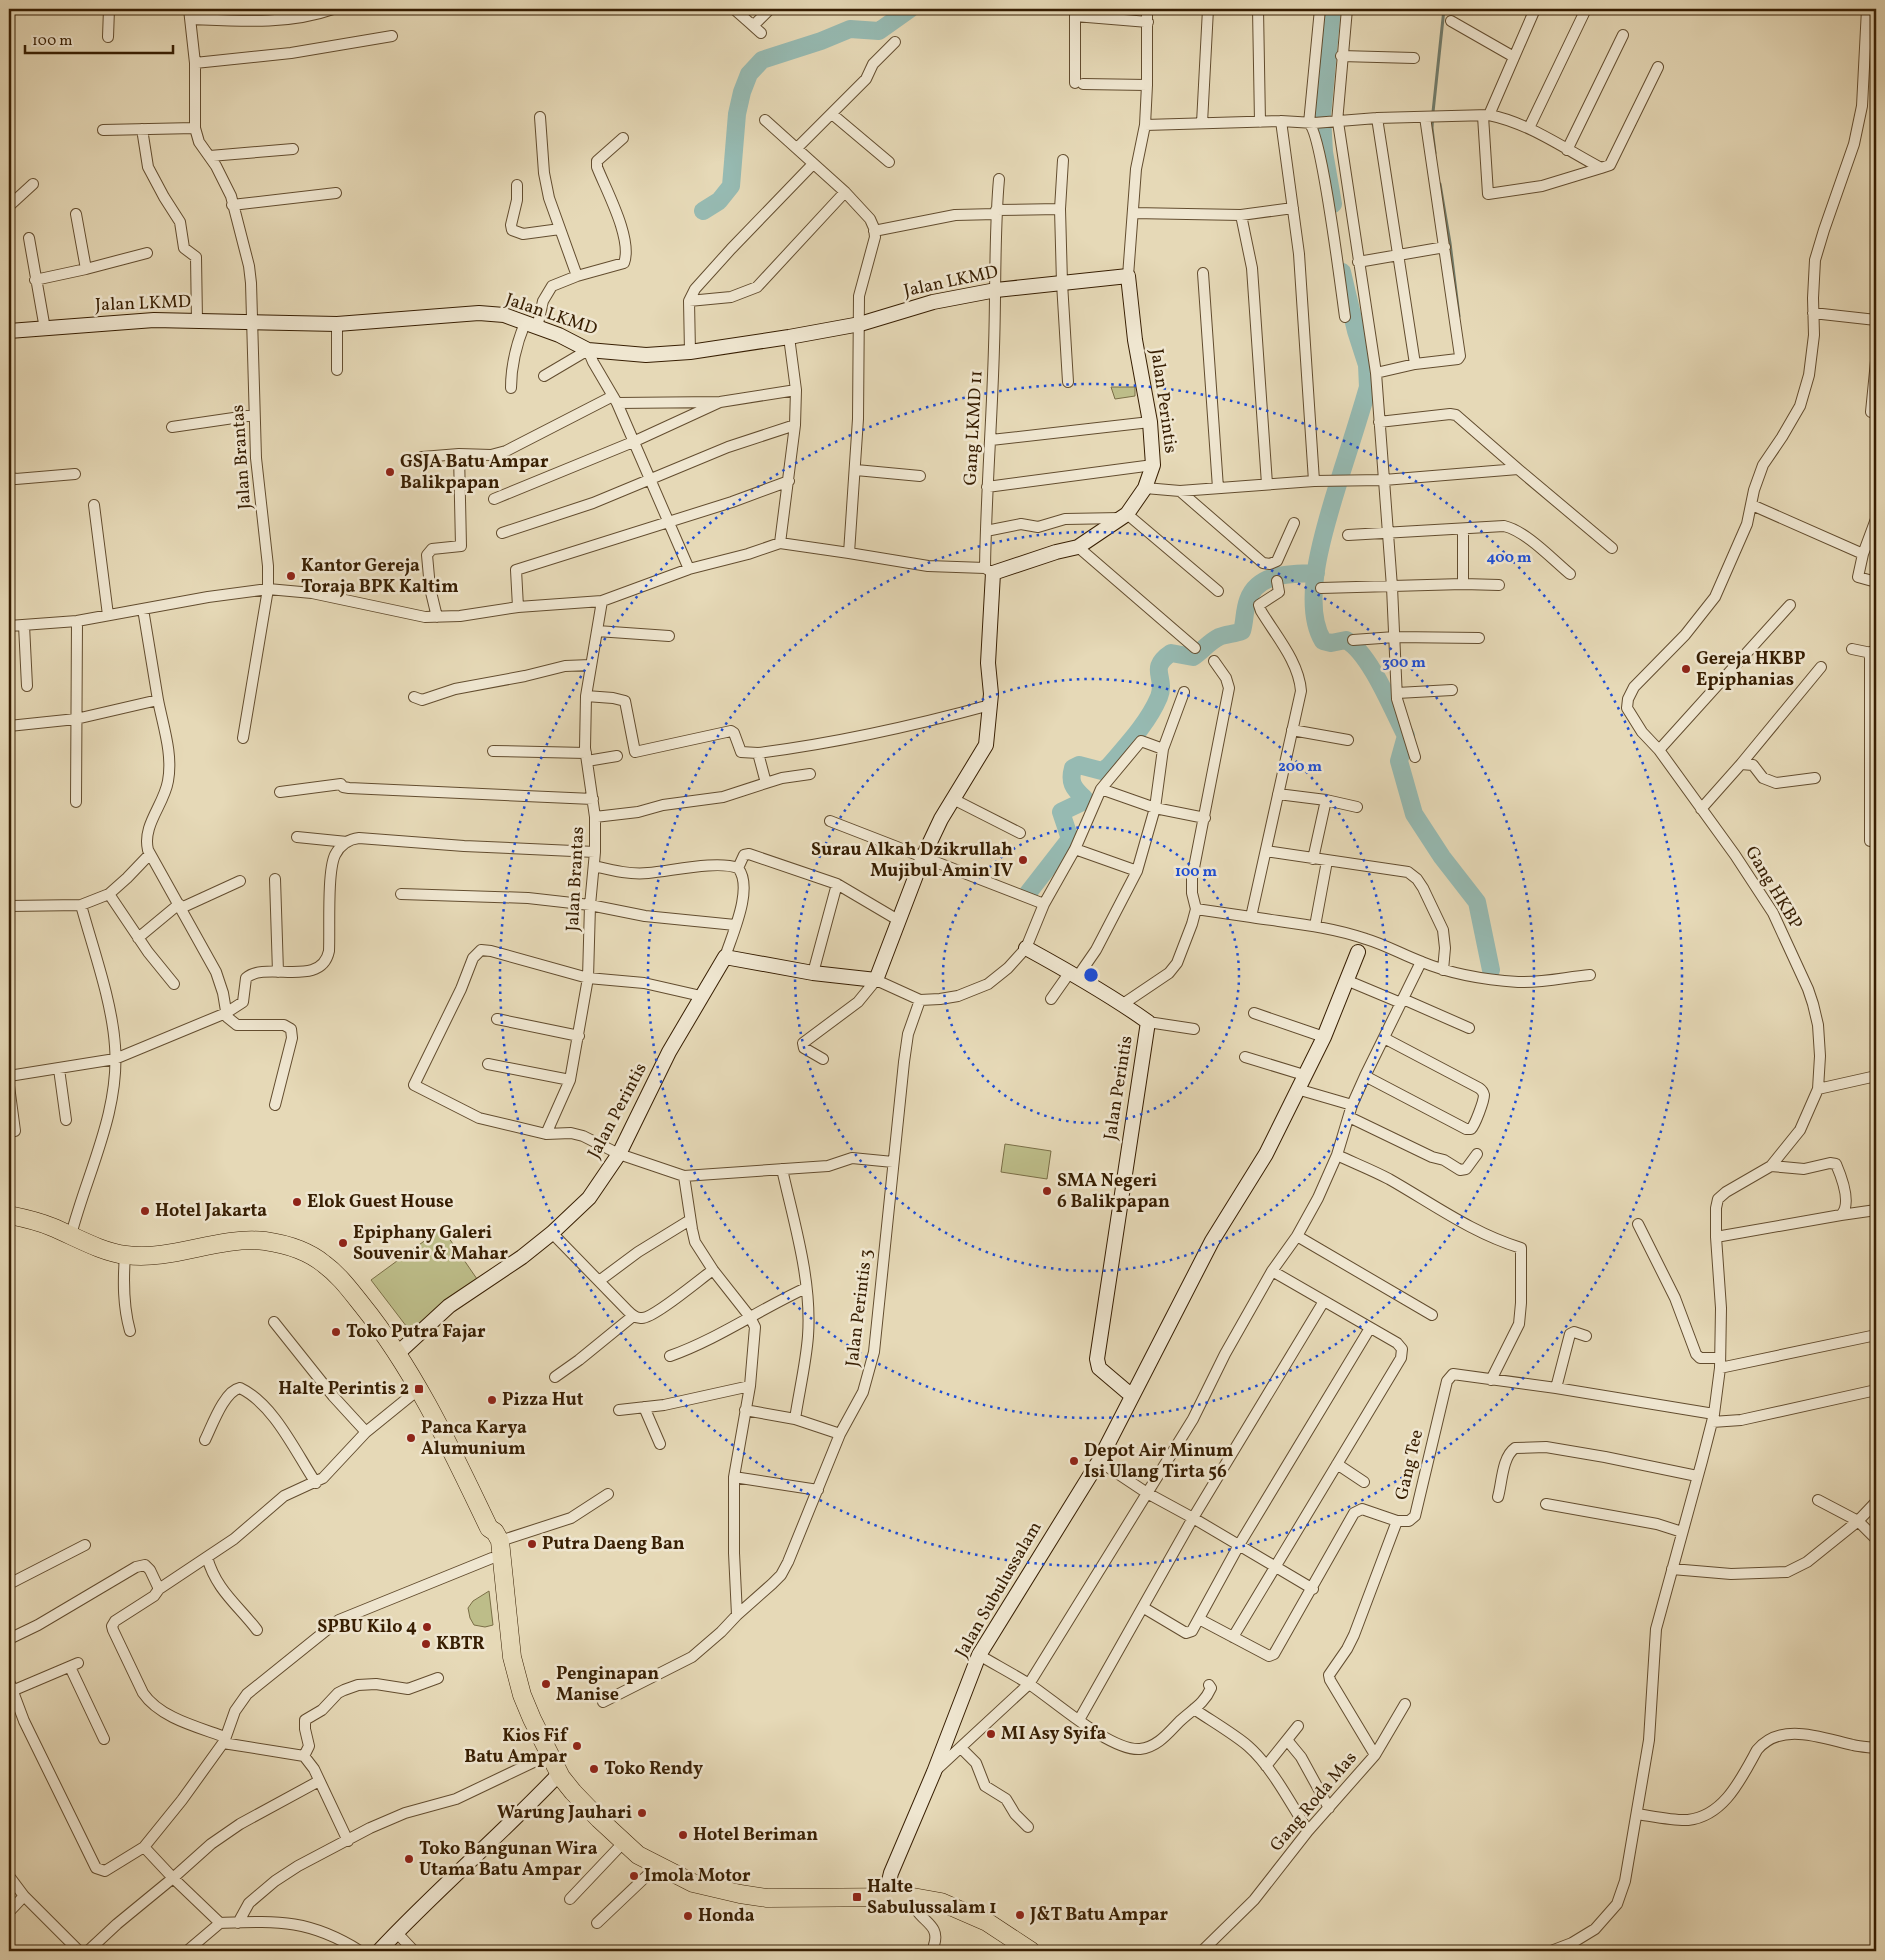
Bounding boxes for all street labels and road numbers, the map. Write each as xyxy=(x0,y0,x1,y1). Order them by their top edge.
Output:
street label: Jalan LKMD xyxy=(902,260,1000,304)
street label: Jalan LKMD xyxy=(502,288,600,342)
street label: Jalan LKMD xyxy=(95,290,191,318)
street label: Jalan Perintis xyxy=(1143,347,1183,455)
street label: Gang LKMD 11 xyxy=(958,370,990,486)
street label: Jalan Brantas xyxy=(226,404,258,510)
street label: Jalan Brantas xyxy=(561,826,591,932)
street label: Gang HKBP xyxy=(1738,842,1808,934)
street label: Jalan Perintis xyxy=(1098,1034,1140,1142)
street label: Jalan Perintis xyxy=(582,1059,654,1163)
street label: Jalan Perintis 3 xyxy=(840,1248,880,1368)
street label: Gang Tee xyxy=(1390,1427,1430,1503)
street label: Jalan Subulussalam xyxy=(950,1517,1048,1663)
street label: Gang Roda Mas xyxy=(1265,1747,1363,1857)

